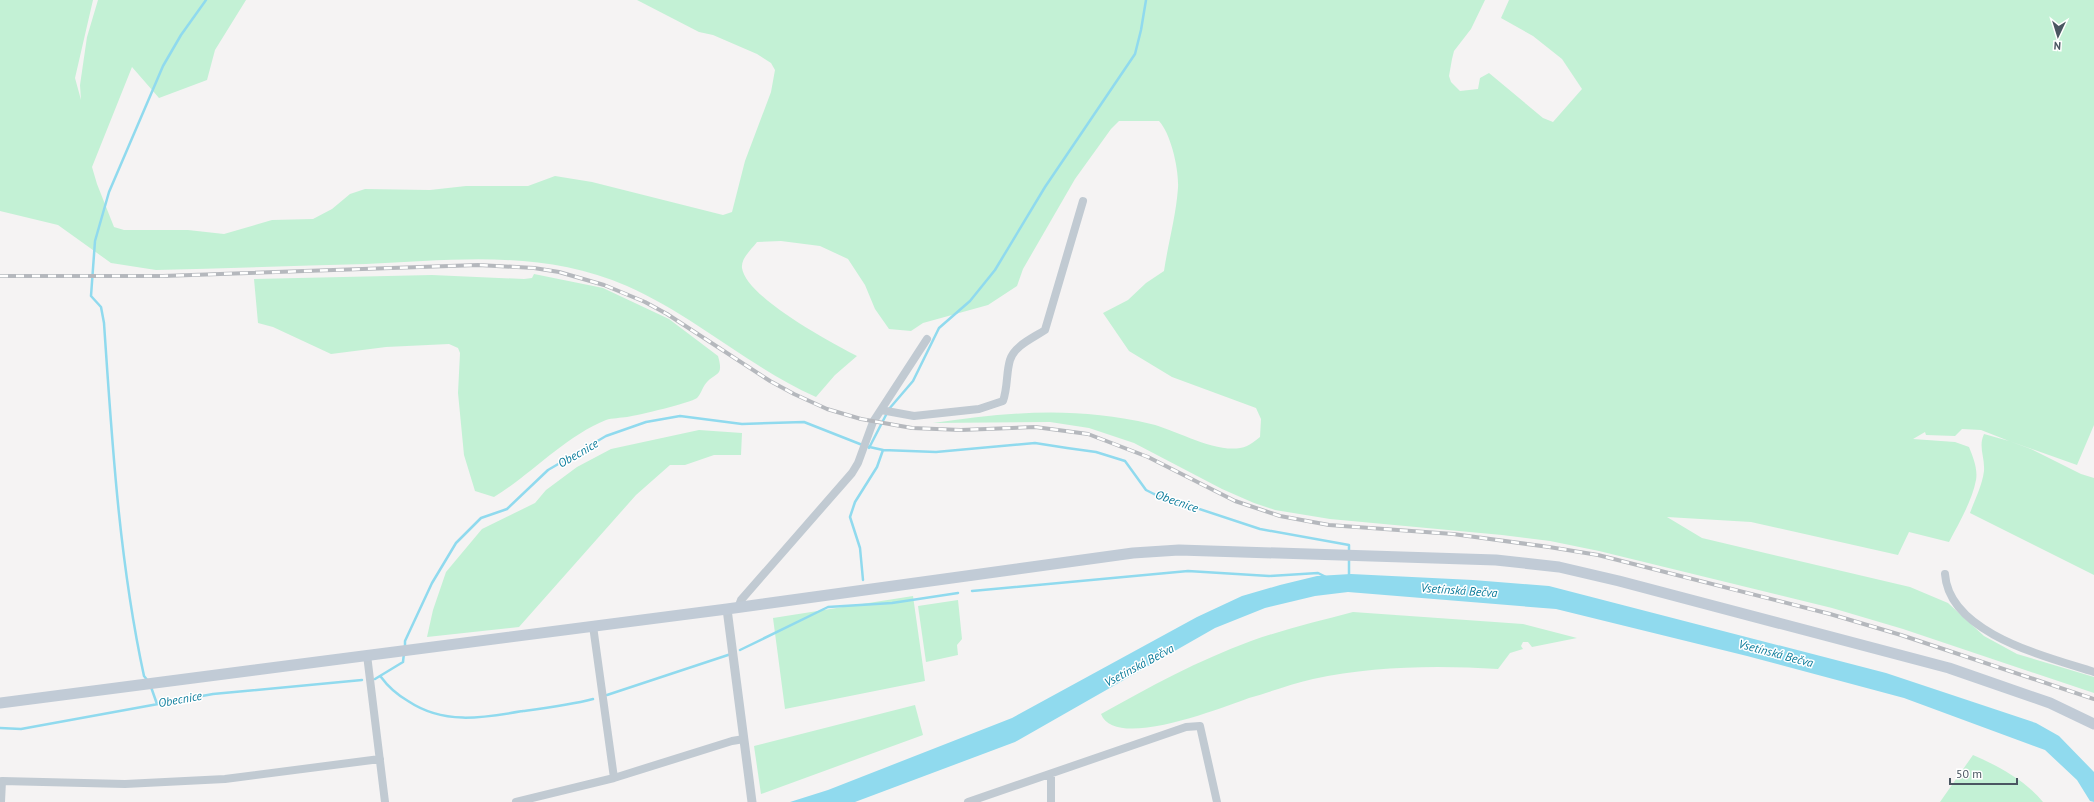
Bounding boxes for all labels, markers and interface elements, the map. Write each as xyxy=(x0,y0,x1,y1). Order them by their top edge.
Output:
north arrow xyxy=(2038,16,2078,56)
text: N xyxy=(2053,39,2061,53)
water label: Obecnice xyxy=(555,435,601,471)
water label: Obecnice xyxy=(1154,487,1201,515)
water label: Vsetínská Bečva xyxy=(1420,580,1498,600)
water label: Vsetínská Bečva xyxy=(1737,636,1815,670)
water label: Vsetínská Bečva xyxy=(1102,640,1177,690)
water label: Obecnice xyxy=(157,688,204,710)
scale bar xyxy=(1950,760,2017,786)
text: 50 m xyxy=(1956,766,1982,781)

